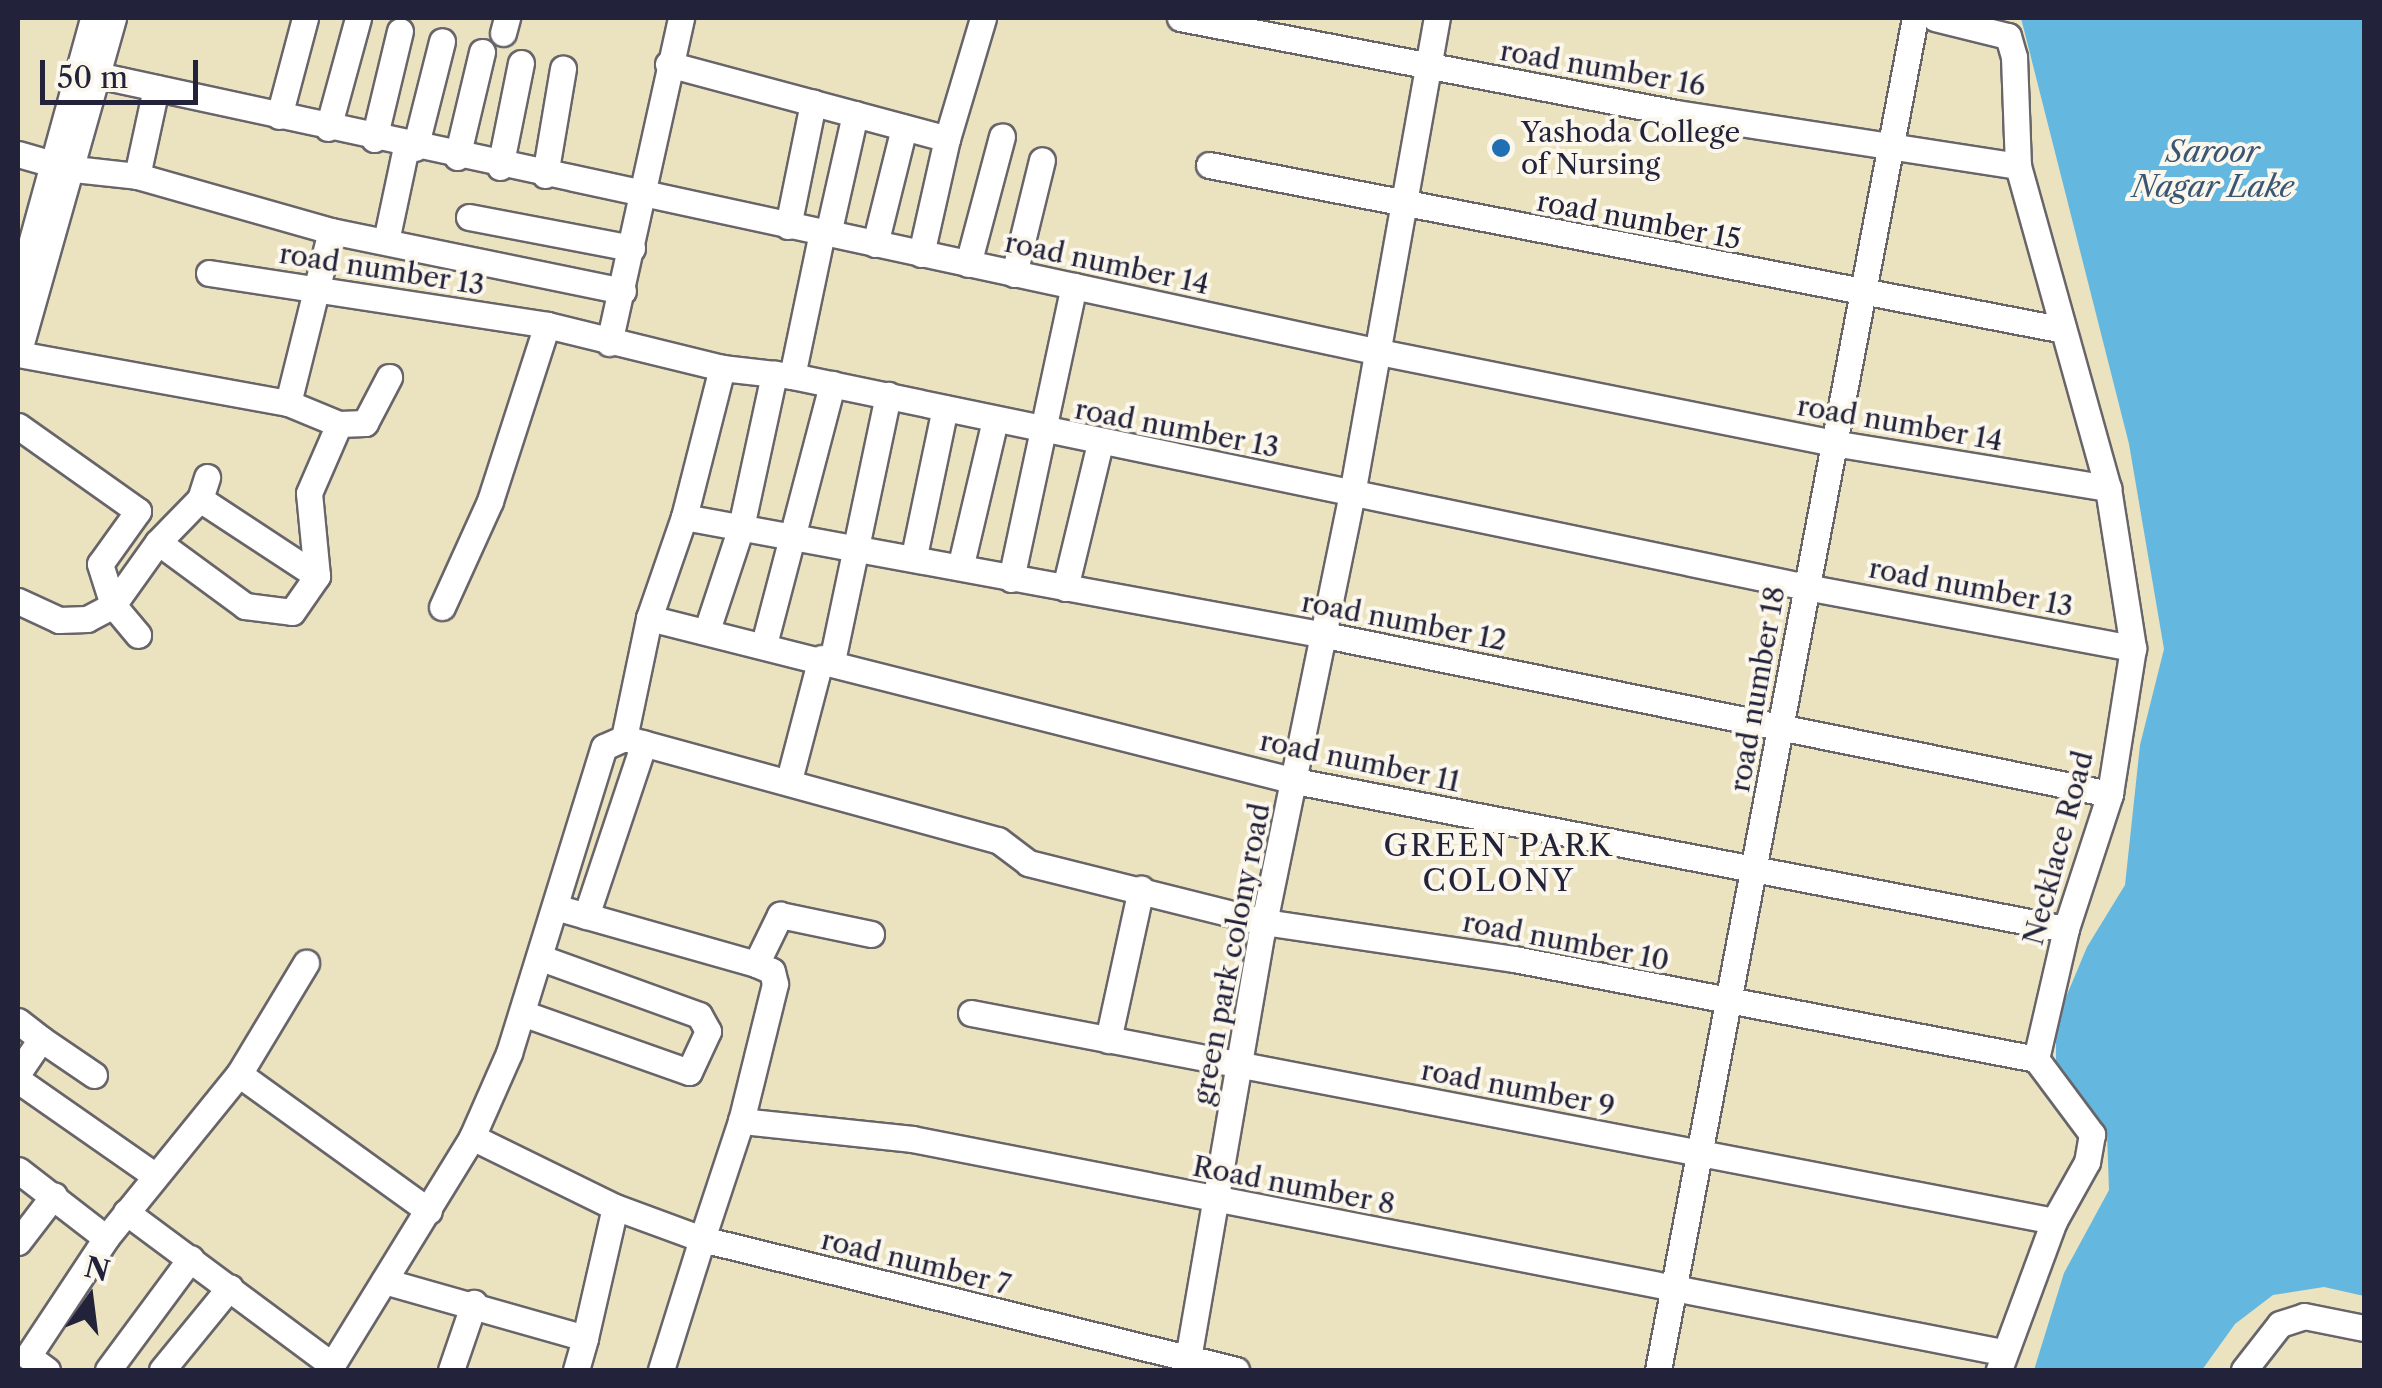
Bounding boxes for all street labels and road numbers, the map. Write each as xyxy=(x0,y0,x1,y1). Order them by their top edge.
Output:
street label: road number 16 xyxy=(1497,33,1709,103)
street label: road number 15 xyxy=(1534,184,1744,256)
street label: road number 14 xyxy=(1002,225,1212,301)
street label: road number 13 xyxy=(277,236,487,302)
street label: road number 14 xyxy=(1794,388,2006,458)
street label: road number 13 xyxy=(1072,392,1282,464)
street label: road number 13 xyxy=(1866,551,2076,623)
street label: road number 18 xyxy=(1722,583,1792,795)
street label: road number 12 xyxy=(1298,585,1510,657)
street label: road number 11 xyxy=(1257,723,1463,799)
street label: Necklace Road xyxy=(2016,747,2100,949)
street label: green park colony road xyxy=(1185,800,1277,1108)
street label: road number 10 xyxy=(1460,904,1672,978)
street label: road number 9 xyxy=(1418,1053,1618,1123)
street label: Road number 8 xyxy=(1190,1149,1398,1221)
street label: road number 7 xyxy=(818,1222,1014,1302)

